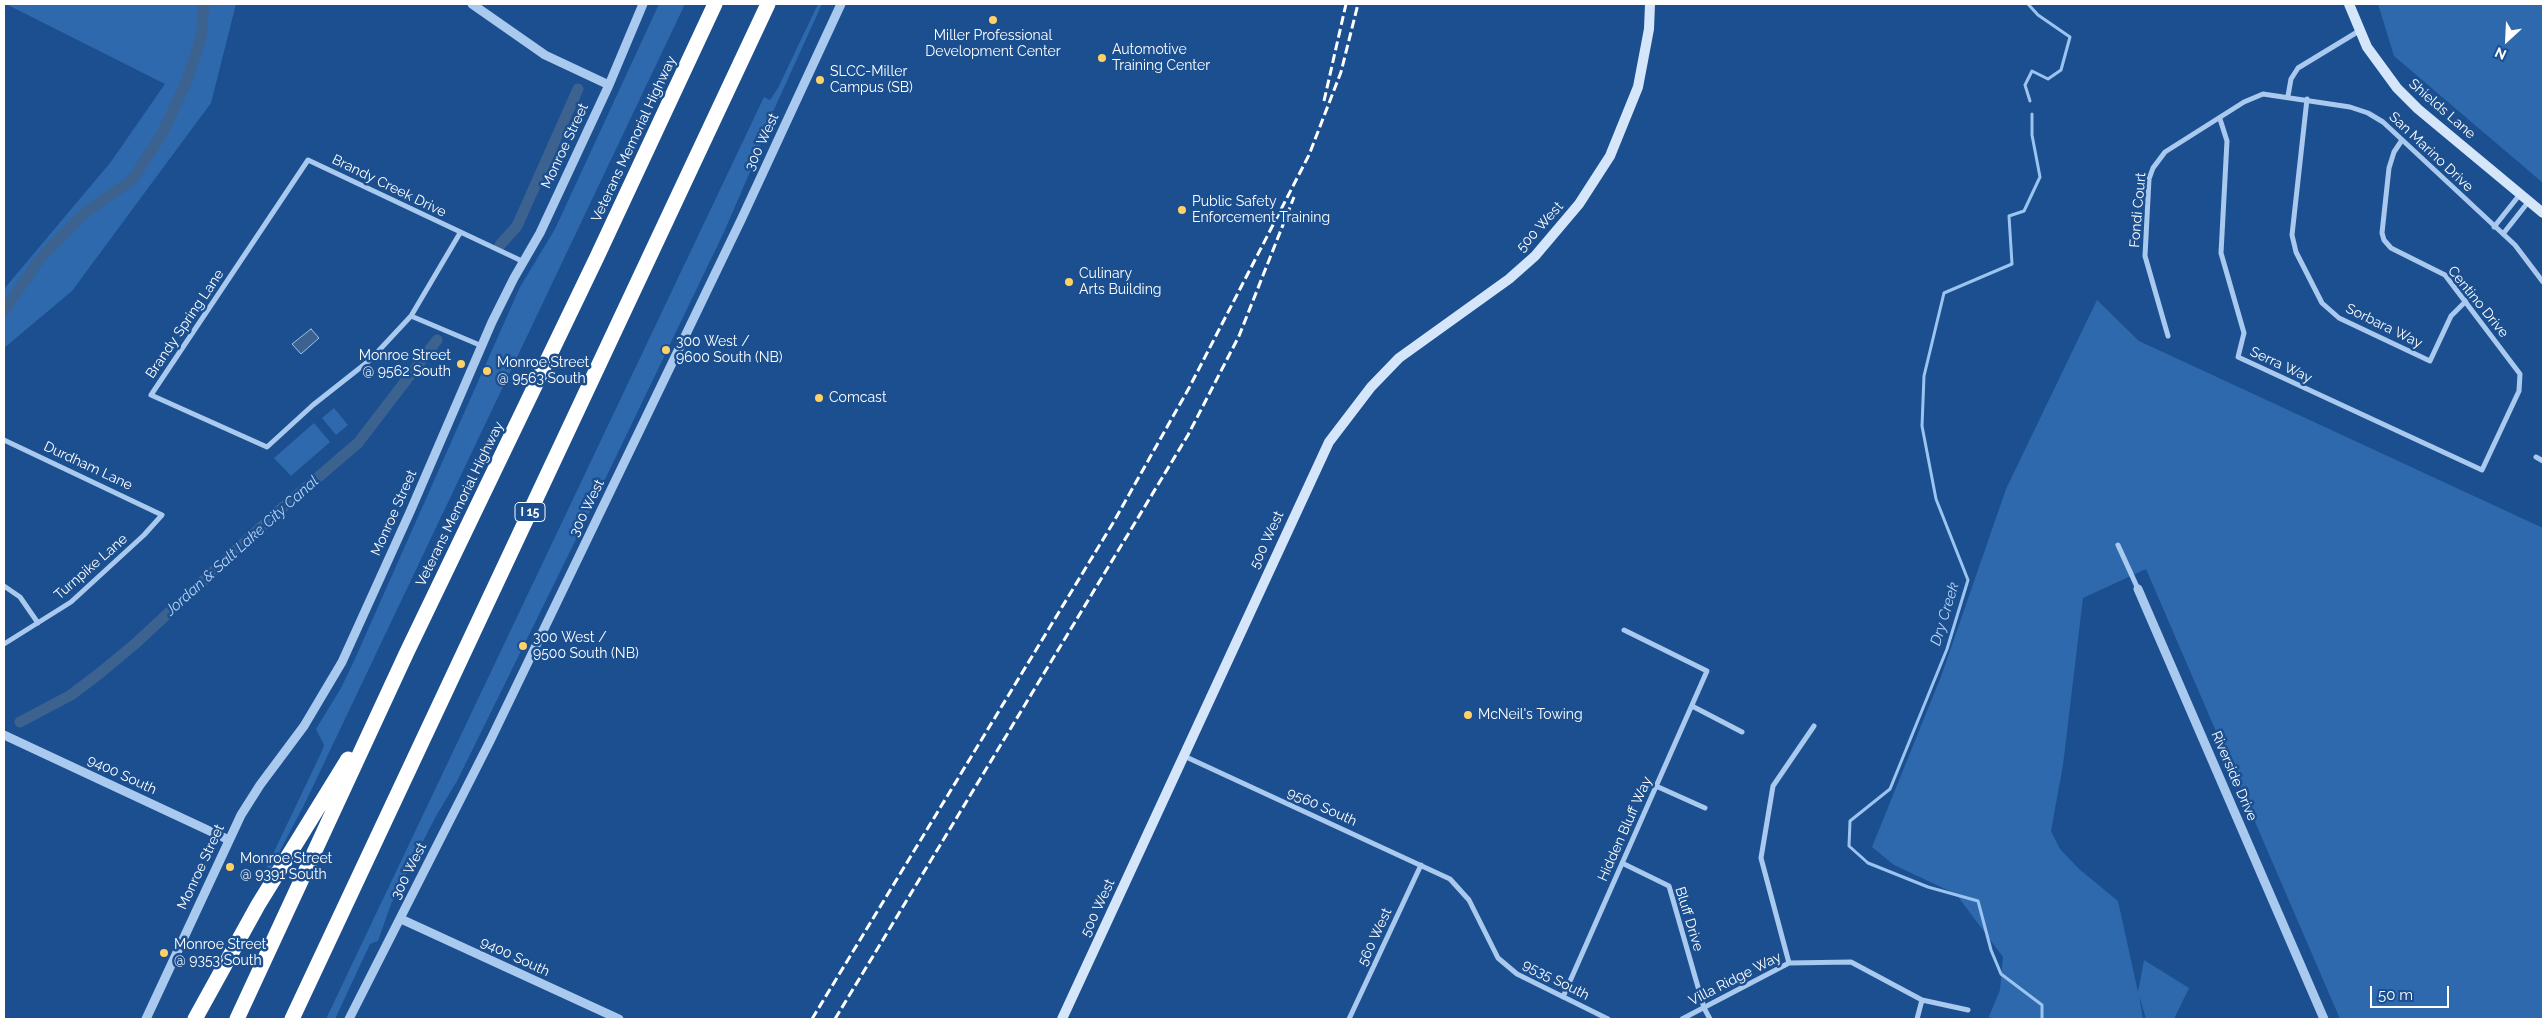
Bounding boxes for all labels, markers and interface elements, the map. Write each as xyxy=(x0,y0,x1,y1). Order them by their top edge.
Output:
marker: Miller Professional Development Center xyxy=(987,14,999,26)
north arrow xyxy=(2482,15,2532,65)
place label: Miller Professional Development Center xyxy=(925,28,1061,60)
place label: Automotive Training Center xyxy=(1112,42,1210,74)
text: N xyxy=(2492,44,2509,63)
marker: Automotive Training Center xyxy=(1096,52,1108,64)
street label: Veterans Memorial Highway xyxy=(588,53,680,225)
place label: SLCC-Miller Campus (SB) xyxy=(830,64,913,96)
marker: SLCC-Miller Campus (SB) xyxy=(814,74,826,86)
street label: Shields Lane xyxy=(2405,75,2479,143)
street label: Monroe Street xyxy=(538,101,592,191)
street label: San Marino Drive xyxy=(2385,109,2477,195)
street label: 300 West xyxy=(741,111,783,173)
street label: Brandy Creek Drive xyxy=(329,151,449,221)
street label: Fondi Court xyxy=(2126,172,2150,248)
place label: Public Safety Enforcement Training xyxy=(1192,194,1330,226)
street label: 500 West xyxy=(1513,198,1567,256)
marker: Public Safety Enforcement Training xyxy=(1176,204,1188,216)
street label: Centino Drive xyxy=(2444,263,2512,341)
street label: Brandy Spring Lane xyxy=(142,266,228,382)
place label: Culinary Arts Building xyxy=(1079,266,1161,298)
marker: Culinary Arts Building xyxy=(1063,276,1075,288)
street label: Sorbara Way xyxy=(2343,300,2425,352)
place label: 300 West / 9600 South (NB) xyxy=(676,334,783,367)
street label: Serra Way xyxy=(2247,343,2315,387)
marker: 300 West / 9600 South (NB) xyxy=(660,344,672,356)
place label: Monroe Street @ 9562 South xyxy=(359,348,451,381)
place label: Monroe Street @ 9563 South xyxy=(497,355,589,388)
marker: Monroe Street @ 9562 South xyxy=(455,358,467,370)
marker: Monroe Street @ 9563 South xyxy=(481,365,493,377)
place label: Comcast xyxy=(829,390,887,406)
marker: Comcast xyxy=(813,392,825,404)
street label: Veterans Memorial Highway xyxy=(413,419,507,589)
street label: Durdham Lane xyxy=(41,438,135,494)
street label: Monroe Street xyxy=(368,467,420,559)
water label: Jordan & Salt Lake City Canal xyxy=(162,472,322,620)
street label: 300 West xyxy=(566,477,608,539)
road number: I 15 xyxy=(515,502,545,522)
street label: 500 West xyxy=(1246,508,1288,572)
street label: Turnpike Lane xyxy=(51,531,131,603)
water label: Dry Creek xyxy=(1927,580,1963,648)
place label: 300 West / 9500 South (NB) xyxy=(533,630,639,662)
marker: 300 West / 9500 South (NB) xyxy=(517,640,529,652)
place label: McNeil's Towing xyxy=(1478,707,1583,723)
marker: McNeil's Towing xyxy=(1462,709,1474,721)
street label: Riverside Drive xyxy=(2207,728,2261,824)
street label: 9400 South xyxy=(85,752,159,798)
street label: Hidden Bluff Way xyxy=(1594,774,1656,884)
street label: 9560 South xyxy=(1285,784,1359,830)
street label: Monroe Street xyxy=(174,822,228,912)
street label: 300 West xyxy=(388,840,430,902)
place label: Monroe Street @ 9391 South xyxy=(240,851,332,884)
marker: Monroe Street @ 9391 South xyxy=(224,861,236,873)
street label: 500 West xyxy=(1077,876,1119,940)
street label: Bluff Drive xyxy=(1671,885,1707,953)
street label: 560 West xyxy=(1354,906,1396,968)
street label: 9400 South xyxy=(478,934,552,980)
place label: Monroe Street @ 9353 South xyxy=(174,937,266,970)
marker: Monroe Street @ 9353 South xyxy=(158,947,170,959)
street label: Villa Ridge Way xyxy=(1686,948,1784,1010)
street label: 9535 South xyxy=(1520,956,1592,1004)
scale bar xyxy=(2372,976,2451,1008)
text: 50 m xyxy=(2378,986,2413,1004)

